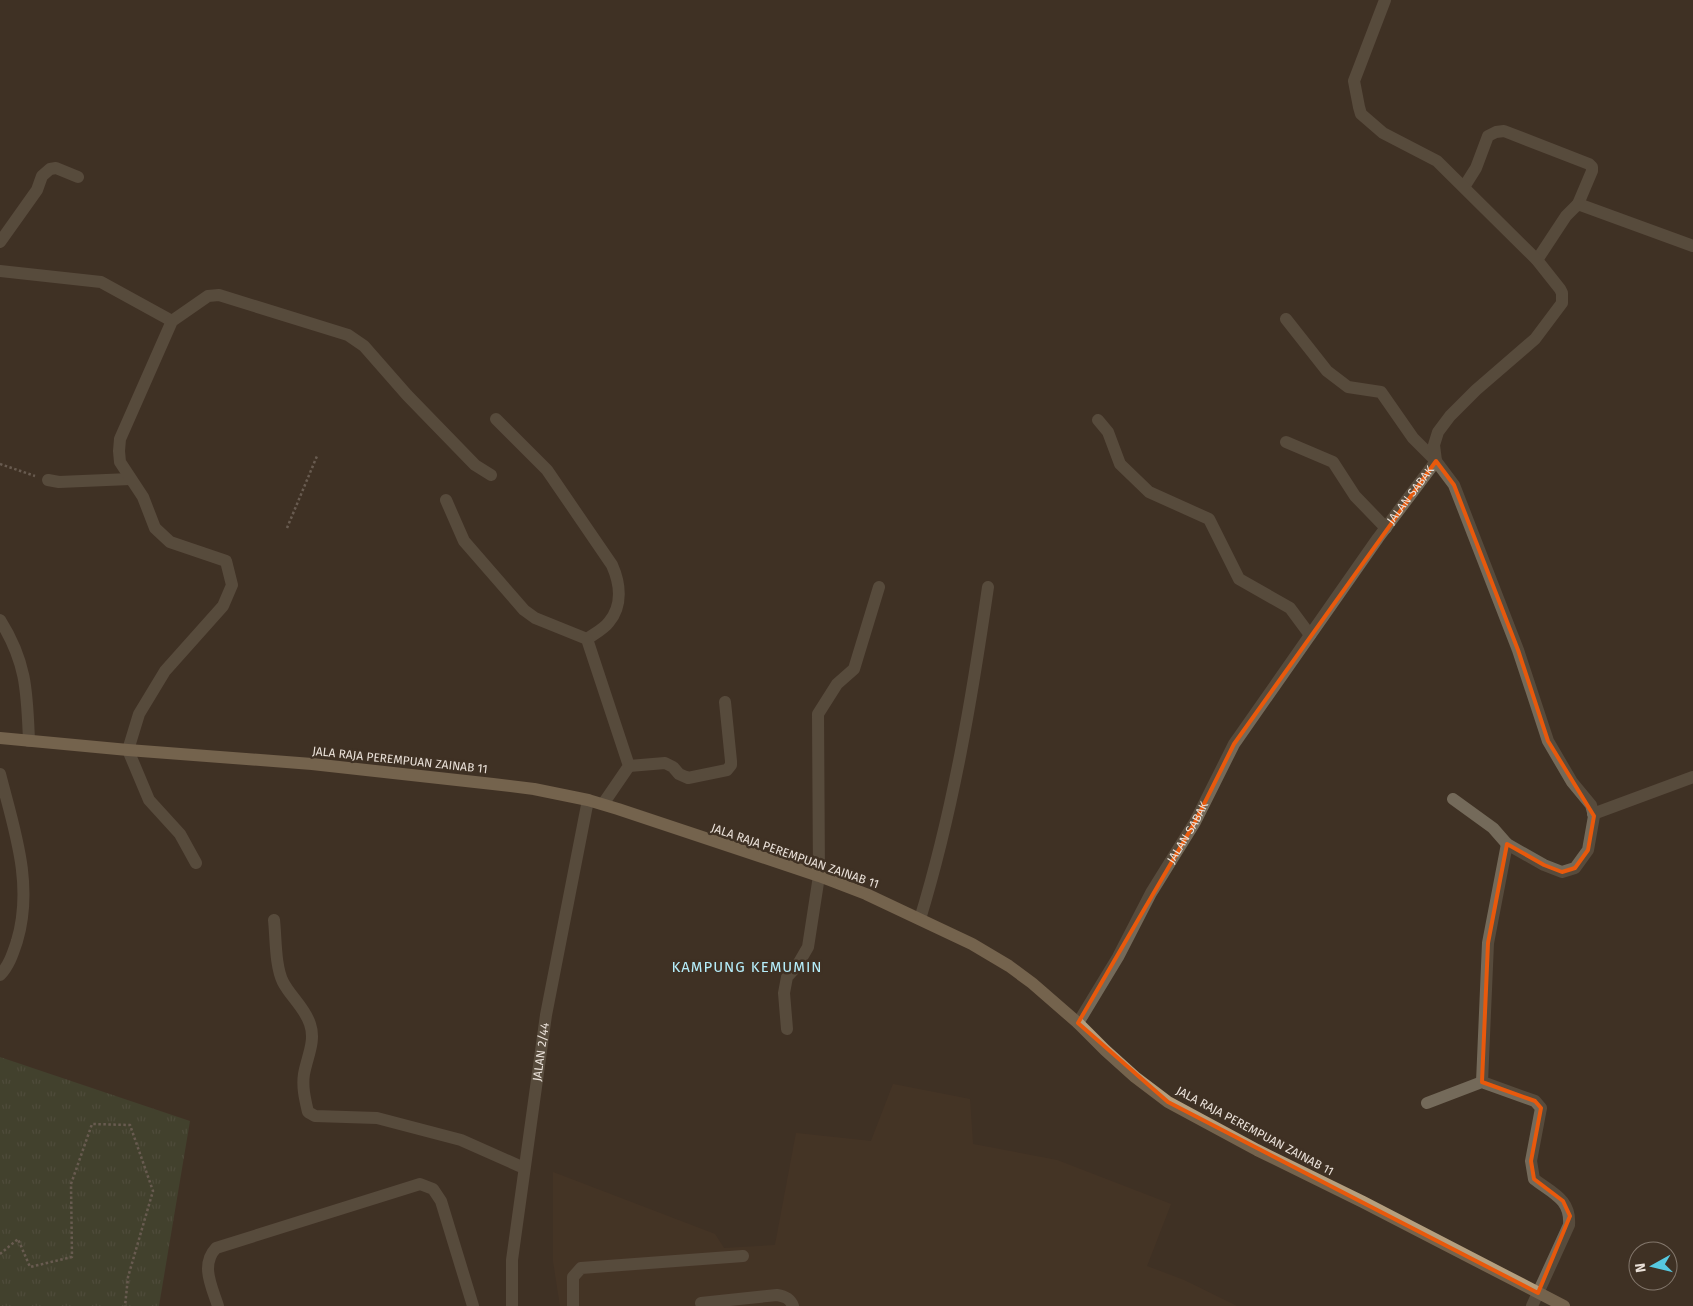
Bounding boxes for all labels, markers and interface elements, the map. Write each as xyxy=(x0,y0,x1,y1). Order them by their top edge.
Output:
street label: JALAN SABAK xyxy=(1384,462,1437,527)
street label: JALA RAJA PEREMPUAN ZAINAB 11 xyxy=(312,744,488,776)
street label: JALAN SABAK xyxy=(1164,798,1212,866)
street label: JALA RAJA PEREMPUAN ZAINAB 11 xyxy=(709,821,881,891)
district label: KAMPUNG KEMUMIN xyxy=(671,958,823,976)
street label: JALAN 2/44 xyxy=(530,1021,552,1082)
street label: JALA RAJA PEREMPUAN ZAINAB 11 xyxy=(1174,1083,1336,1179)
north arrow xyxy=(1628,1241,1678,1291)
text: N xyxy=(1632,1262,1650,1274)

